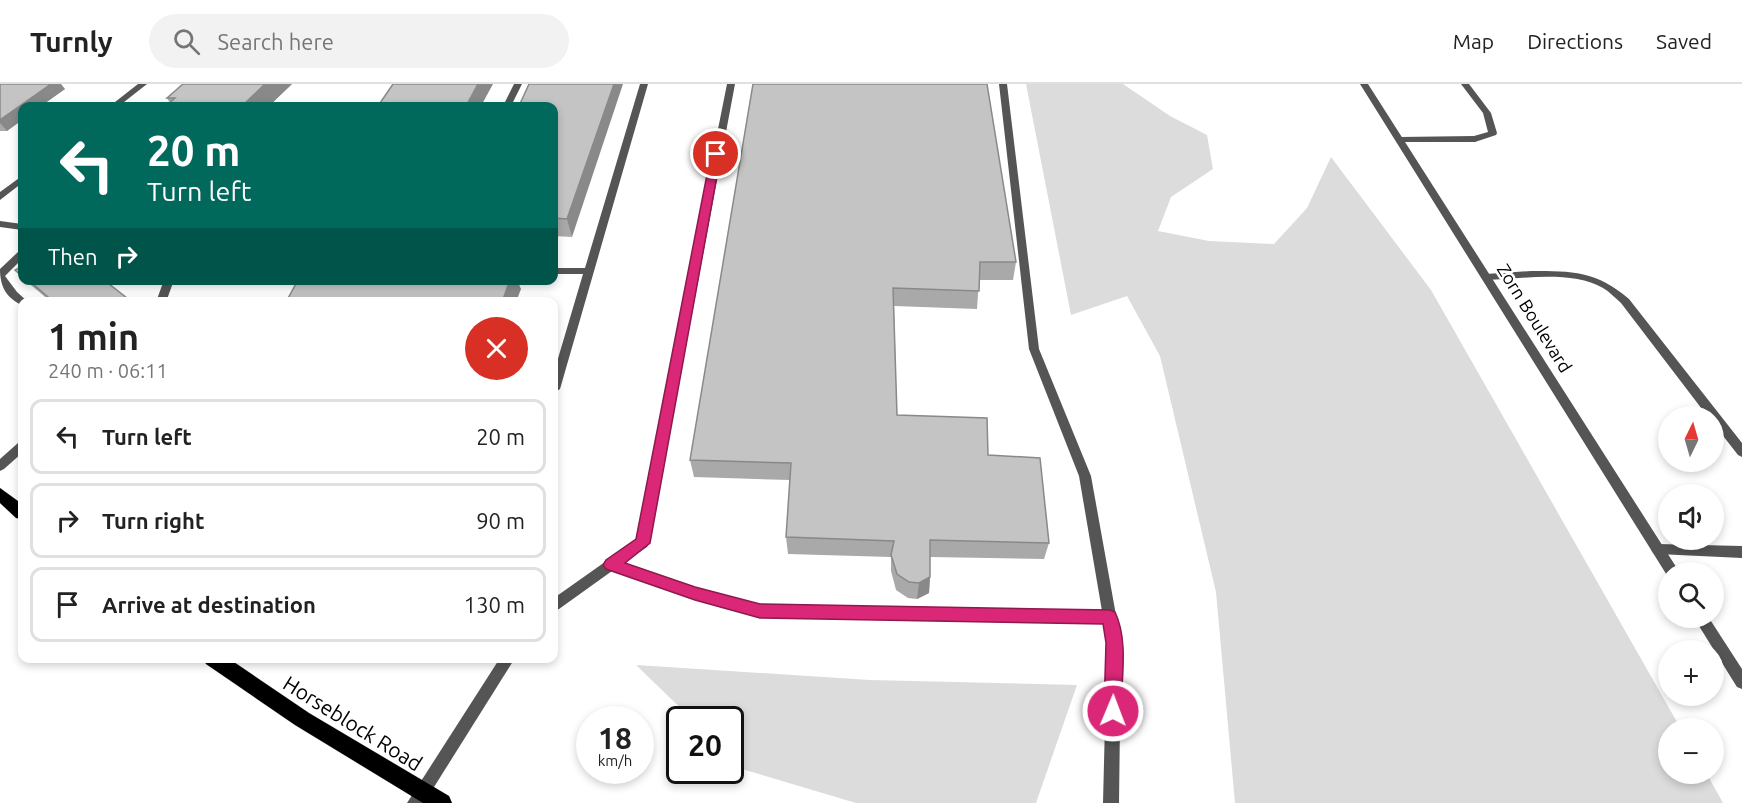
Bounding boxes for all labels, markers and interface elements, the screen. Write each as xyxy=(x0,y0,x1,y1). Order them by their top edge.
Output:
search box xyxy=(149,14,569,68)
icon: search xyxy=(170,25,203,58)
text: Turnly xyxy=(30,26,113,57)
text: Search here xyxy=(218,29,334,54)
text: Map xyxy=(1453,29,1494,53)
text: Directions xyxy=(1527,29,1623,53)
text: Saved xyxy=(1656,29,1712,53)
icon: left xyxy=(48,126,126,204)
text: 20 m xyxy=(147,127,241,174)
pin xyxy=(690,128,741,179)
icon: arrive xyxy=(699,137,732,170)
text: Turn left xyxy=(147,176,251,206)
icon: right xyxy=(110,240,143,273)
text: Then xyxy=(48,244,98,269)
street label: Zorn Boulevard xyxy=(1494,260,1576,376)
text: 1 min xyxy=(48,316,139,357)
button: close xyxy=(465,317,528,380)
text: 240 m · 06:11 xyxy=(48,359,168,382)
north arrow xyxy=(1658,406,1724,472)
map controls xyxy=(1658,406,1724,784)
icon: left xyxy=(51,420,84,453)
text: Turn left xyxy=(102,424,192,449)
text: 20 m xyxy=(476,424,525,449)
button: sound xyxy=(1658,484,1724,550)
icon: right xyxy=(51,504,84,537)
text: Turn right xyxy=(102,508,204,533)
text: 90 m xyxy=(476,508,525,533)
button: search xyxy=(1658,562,1724,628)
icon: arrive xyxy=(51,588,84,621)
text: Arrive at destination xyxy=(102,592,316,617)
text: 130 m xyxy=(464,592,525,617)
button: + xyxy=(1658,640,1724,706)
street label: Horseblock Road xyxy=(279,671,427,775)
position arrow xyxy=(1081,679,1145,743)
speed limit sign: 20 xyxy=(666,706,744,784)
button: − xyxy=(1658,718,1724,784)
text: 18 xyxy=(598,721,632,755)
text: km/h xyxy=(598,752,632,769)

